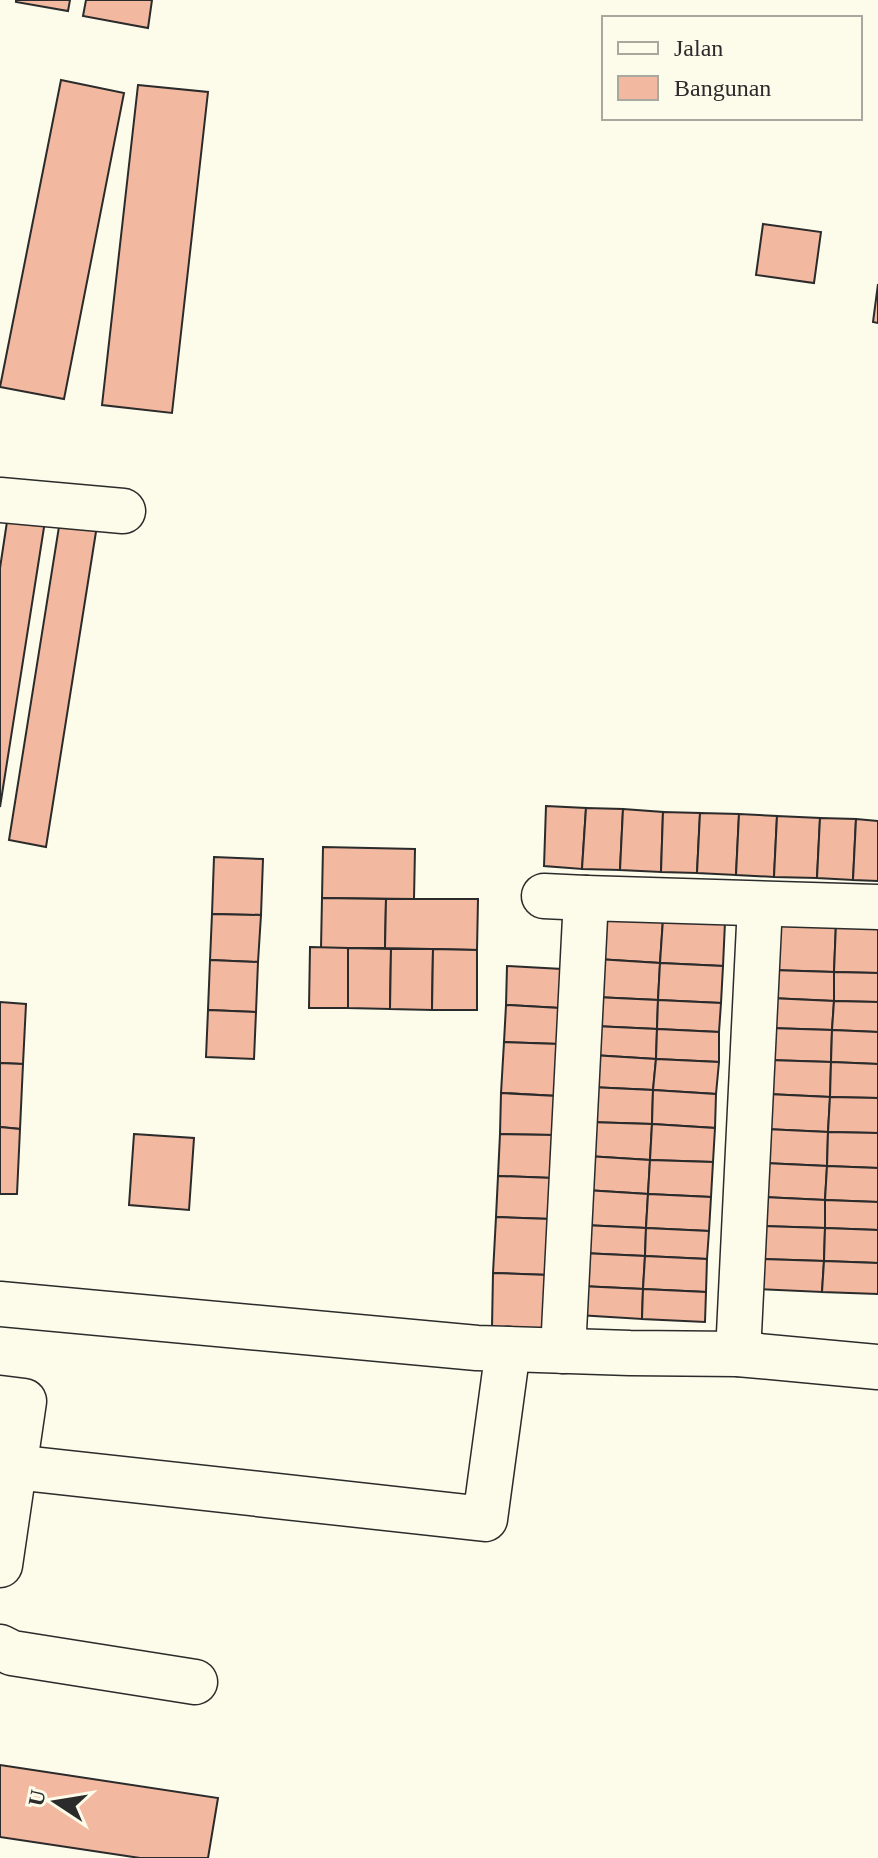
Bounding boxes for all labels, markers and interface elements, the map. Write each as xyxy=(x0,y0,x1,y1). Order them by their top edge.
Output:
legend xyxy=(602,16,862,120)
text: Jalan xyxy=(674,35,723,61)
text: Bangunan xyxy=(674,75,771,101)
north arrow xyxy=(16,1762,96,1842)
text: U xyxy=(23,1787,51,1808)

